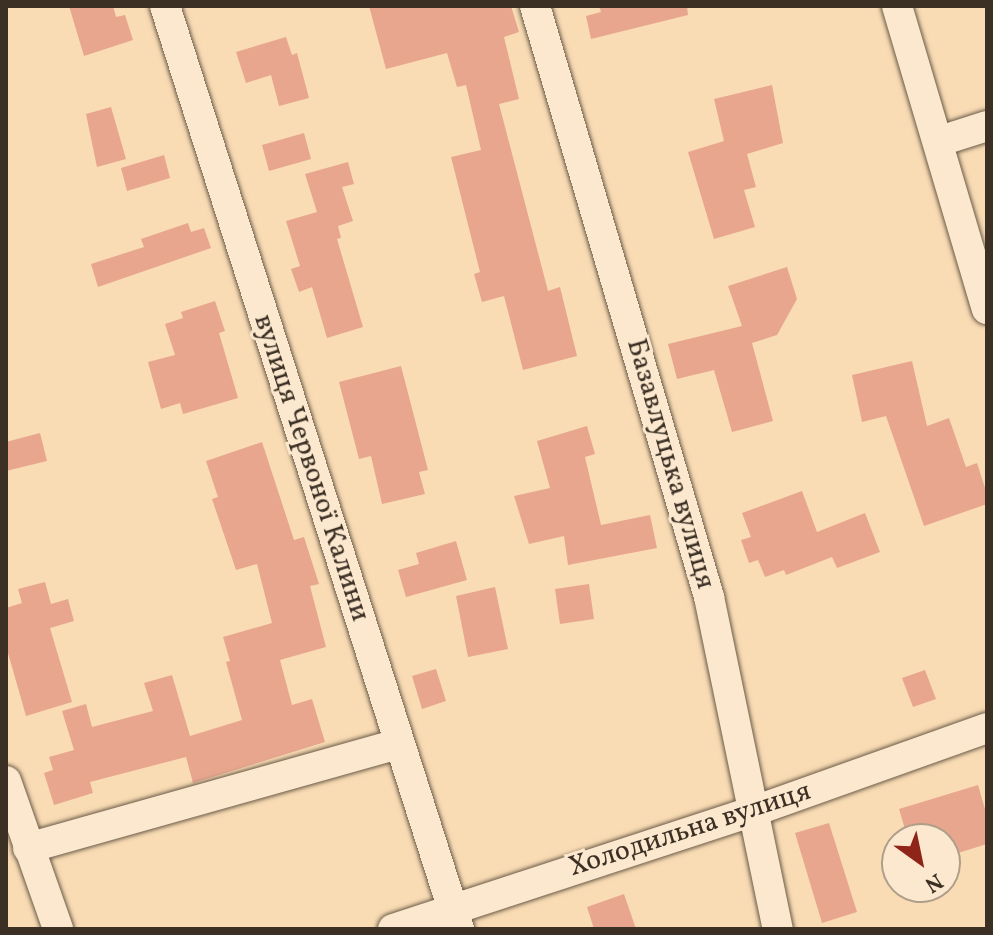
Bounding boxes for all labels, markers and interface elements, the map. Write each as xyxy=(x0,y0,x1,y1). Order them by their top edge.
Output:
street label: вулиця Червоної Калини xyxy=(245,310,377,626)
street label: Базавлуцька вулиця xyxy=(618,335,722,593)
street label: Холодильна вулиця xyxy=(565,775,815,885)
north arrow xyxy=(881,823,961,903)
text: N xyxy=(918,865,948,899)

